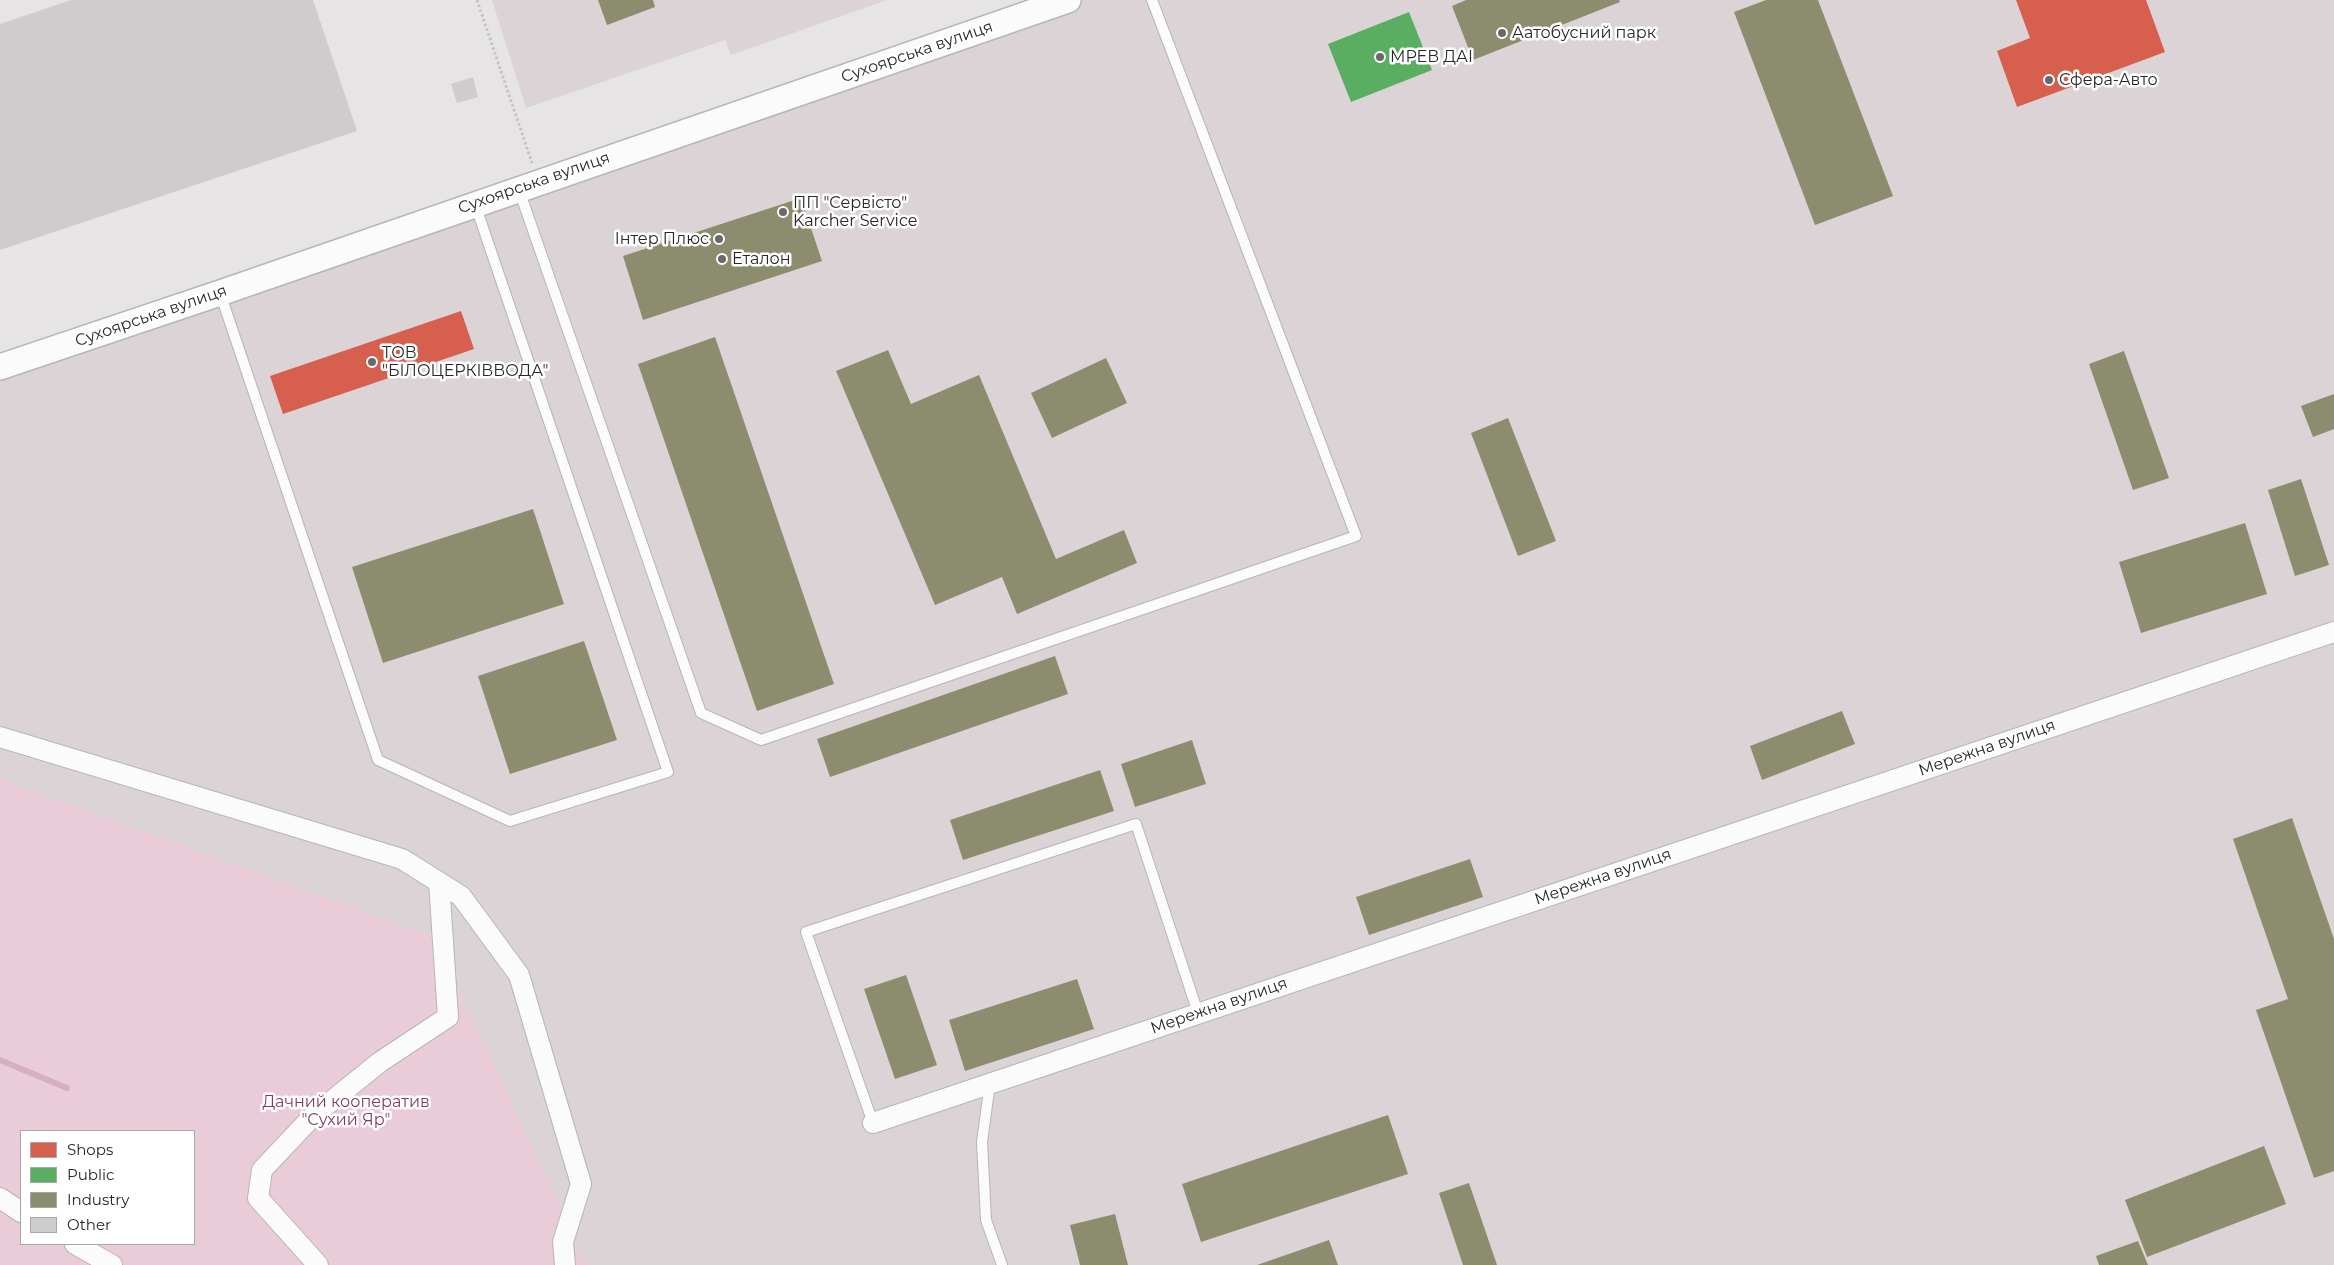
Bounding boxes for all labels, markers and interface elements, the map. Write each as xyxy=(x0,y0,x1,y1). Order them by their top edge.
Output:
street label: Сухоярська вулиця xyxy=(838,17,996,87)
place label: Аатобусний парк xyxy=(1512,23,1656,43)
marker: Аатобусний парк xyxy=(1496,27,1508,39)
place label: МРЕВ ДАІ xyxy=(1390,47,1473,67)
marker: МРЕВ ДАІ xyxy=(1374,51,1386,63)
place label: Сфера-Авто xyxy=(2059,70,2158,90)
marker: Сфера-Авто xyxy=(2043,74,2055,86)
street label: Сухоярська вулиця xyxy=(455,148,613,218)
place label: ПП "Сервісто" Karcher Service xyxy=(793,193,917,231)
marker: ПП "Сервісто" Karcher Service xyxy=(777,206,789,218)
place label: Інтер Плюс xyxy=(615,229,709,249)
marker: Інтер Плюс xyxy=(713,233,725,245)
place label: Еталон xyxy=(732,249,791,269)
marker: Еталон xyxy=(716,253,728,265)
street label: Сухоярська вулиця xyxy=(72,281,230,351)
place label: ТОВ "БІЛОЦЕРКІВВОДА" xyxy=(382,343,548,381)
marker: ТОВ "БІЛОЦЕРКІВВОДА" xyxy=(366,356,378,368)
street label: Мережна вулиця xyxy=(1916,716,2058,780)
street label: Мережна вулиця xyxy=(1532,845,1674,909)
street label: Мережна вулиця xyxy=(1148,974,1290,1038)
park label: Дачний кооператив "Сухий Яр" xyxy=(262,1092,430,1130)
legend xyxy=(20,1130,195,1245)
text: Shops xyxy=(67,1140,113,1159)
text: Public xyxy=(67,1165,115,1184)
text: Industry xyxy=(67,1190,129,1209)
text: Other xyxy=(67,1215,111,1234)

